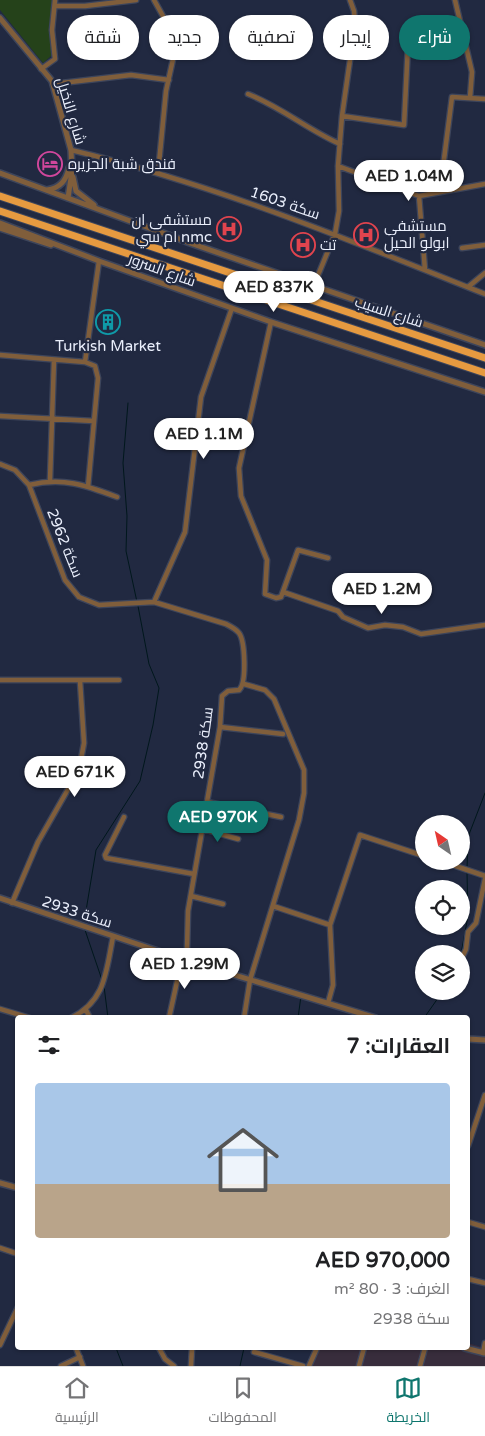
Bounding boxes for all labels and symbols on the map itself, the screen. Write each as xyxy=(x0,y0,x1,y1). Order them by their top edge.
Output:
street label: شارع النخيل xyxy=(50,75,90,147)
hotel icon: فندق شبة الجزيره xyxy=(37,151,63,177)
place label: فندق شبة الجزيره xyxy=(68,155,176,174)
pin: AED 1.04M xyxy=(352,160,466,202)
street label: سكة 1603 xyxy=(248,183,322,223)
place label: مستشفى ان ام سي nmc xyxy=(131,211,212,249)
hospital icon: مستشفى ان ام سي nmc xyxy=(216,216,242,242)
place label: مستشفى ابولو الحيل xyxy=(384,217,450,253)
hospital icon: مستشفى ابولو الحيل xyxy=(353,222,379,248)
hospital icon: تت xyxy=(290,232,316,258)
place label: تت xyxy=(320,236,336,254)
street label: شارع السرور xyxy=(124,249,198,292)
pin: AED 837K xyxy=(222,270,326,313)
street label: شارع السيب xyxy=(352,293,425,333)
building icon: Turkish Market xyxy=(95,309,121,335)
place label: Turkish Market xyxy=(55,337,161,355)
pin: AED 1.1M xyxy=(152,418,256,460)
street label: سكة 2962 xyxy=(43,506,87,580)
pin: AED 1.2M xyxy=(330,572,434,615)
street label: سكة 2938 xyxy=(189,706,217,780)
pin: AED 671K xyxy=(23,756,127,798)
pin: AED 970K xyxy=(166,800,270,843)
north arrow xyxy=(415,815,470,870)
street label: سكة 2933 xyxy=(40,892,114,932)
pin: AED 1.29M xyxy=(128,948,242,990)

